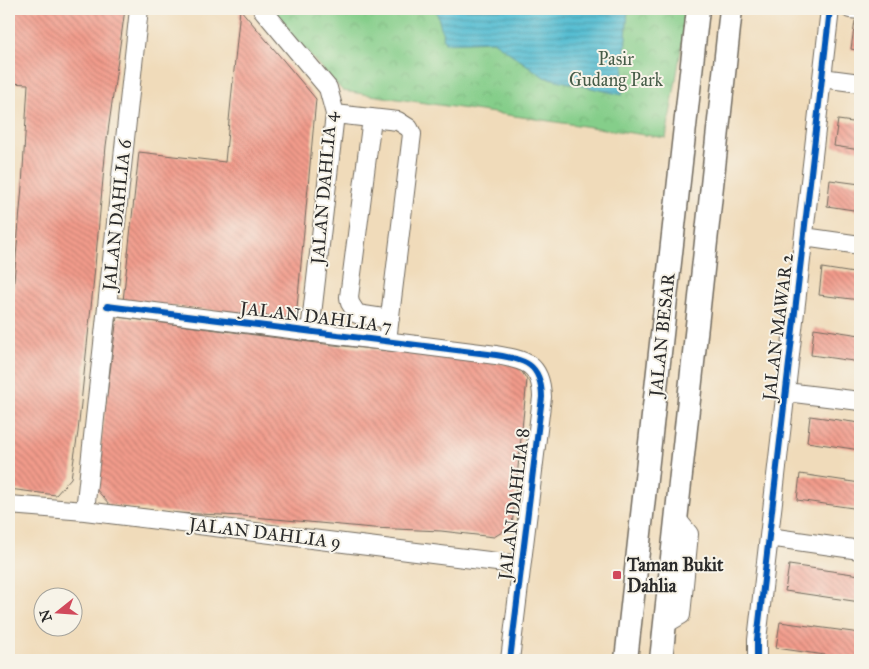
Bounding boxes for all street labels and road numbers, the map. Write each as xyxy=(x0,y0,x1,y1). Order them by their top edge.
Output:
street label: JALAN DAHLIA 4 xyxy=(306,110,343,267)
street label: JALAN DAHLIA 6 xyxy=(98,137,137,294)
street label: JALAN MAWAR 2 xyxy=(758,252,799,404)
street label: JALAN BESAR xyxy=(644,271,681,400)
street label: JALAN DAHLIA 7 xyxy=(237,297,393,338)
street label: JALAN DAHLIA 8 xyxy=(494,427,535,583)
street label: JALAN DAHLIA 9 xyxy=(186,513,342,554)

